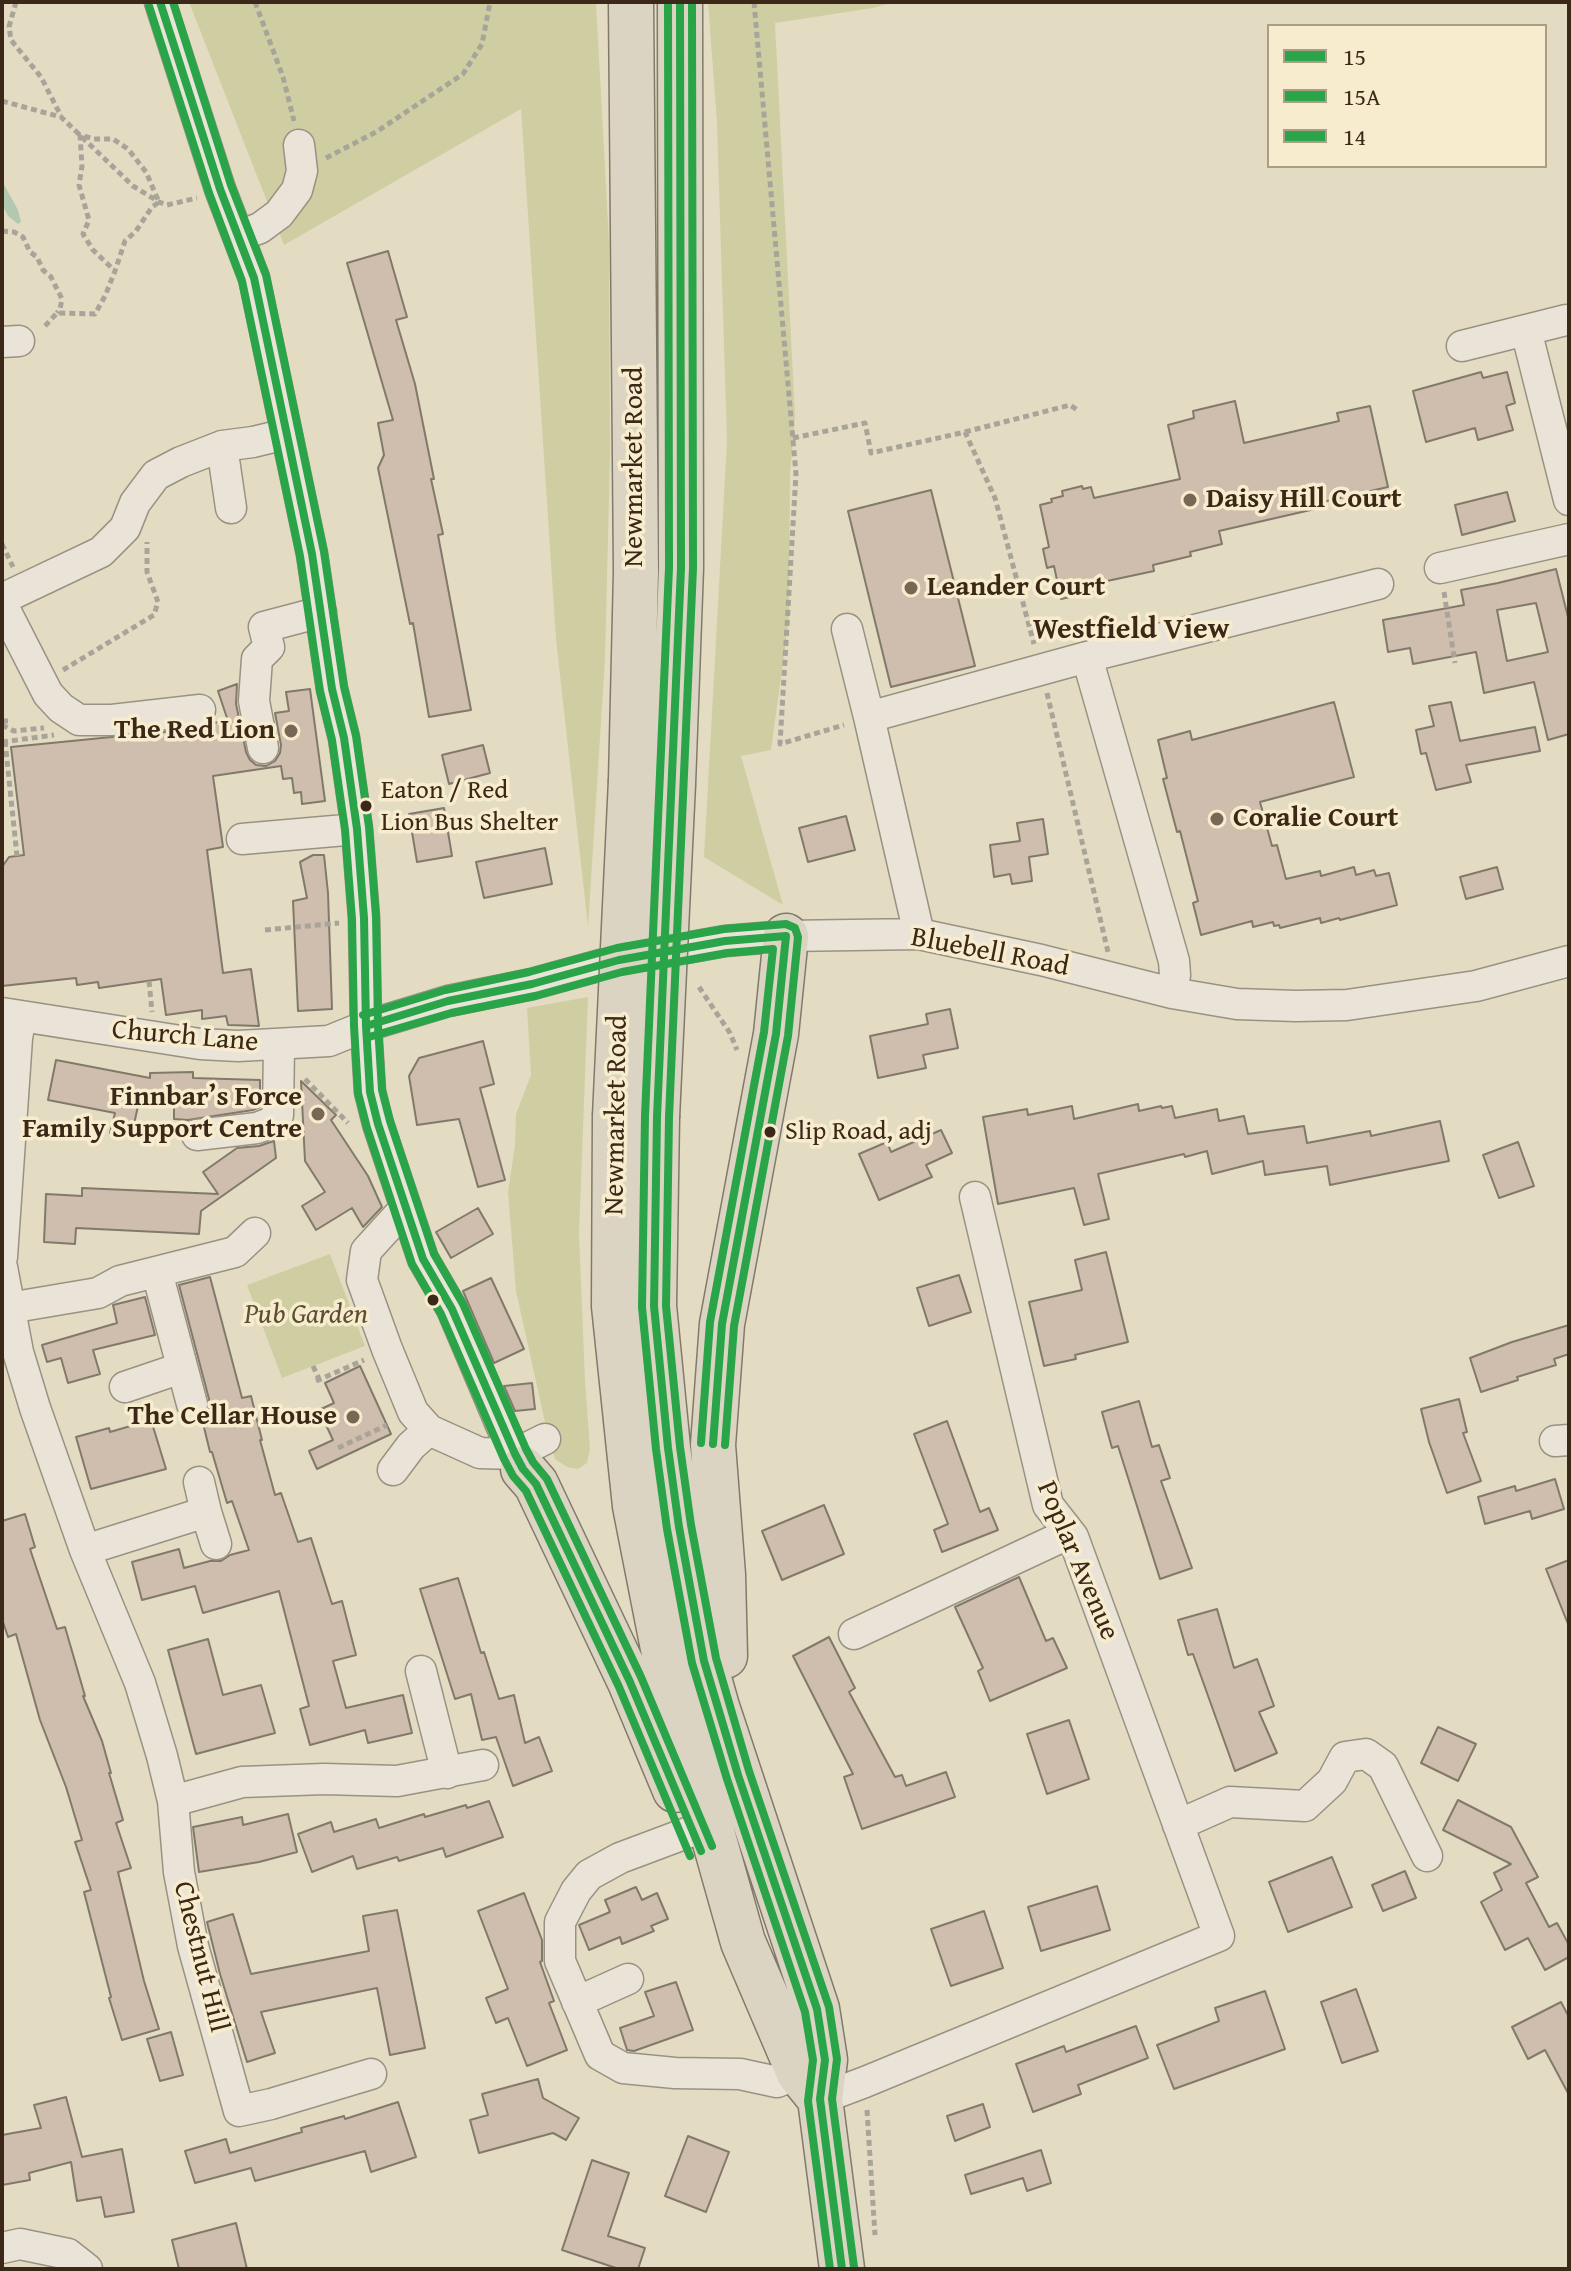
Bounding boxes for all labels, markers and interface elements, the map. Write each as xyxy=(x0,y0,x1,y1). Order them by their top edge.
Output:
legend xyxy=(1267,24,1547,168)
text: 15 xyxy=(1343,39,1366,74)
text: 15A xyxy=(1343,79,1381,114)
text: 14 xyxy=(1343,119,1366,154)
street label: Newmarket Road xyxy=(618,367,652,567)
place label: Daisy Hill Court xyxy=(1206,483,1402,517)
marker: Daisy Hill Court xyxy=(1181,491,1199,509)
place label: Leander Court xyxy=(927,571,1105,605)
marker: Leander Court xyxy=(902,579,920,597)
district label: Westfield View xyxy=(1033,612,1229,648)
place label: The Red Lion xyxy=(114,714,275,748)
marker: The Red Lion xyxy=(282,722,300,740)
place label: Eaton / Red Lion Bus Shelter xyxy=(381,775,558,836)
marker: Eaton / Red Lion Bus Shelter xyxy=(358,798,374,814)
place label: Coralie Court xyxy=(1233,802,1398,836)
marker: Coralie Court xyxy=(1208,810,1226,828)
street label: Bluebell Road xyxy=(908,921,1072,985)
street label: Church Lane xyxy=(110,1014,260,1060)
street label: Newmarket Road xyxy=(598,1015,636,1215)
place label: Finnbar’s Force Family Support Centre xyxy=(22,1081,302,1147)
marker: Finnbar’s Force Family Support Centre xyxy=(309,1105,327,1123)
place label: Slip Road, adj xyxy=(785,1116,932,1148)
marker: Slip Road, adj xyxy=(762,1124,778,1140)
unlabelled marker xyxy=(425,1292,441,1308)
park label: Pub Garden xyxy=(244,1299,368,1333)
place label: The Cellar House xyxy=(128,1400,337,1434)
marker: The Cellar House xyxy=(344,1408,362,1426)
street label: Poplar Avenue xyxy=(1028,1477,1126,1645)
street label: Chestnut Hill xyxy=(165,1878,235,2036)

